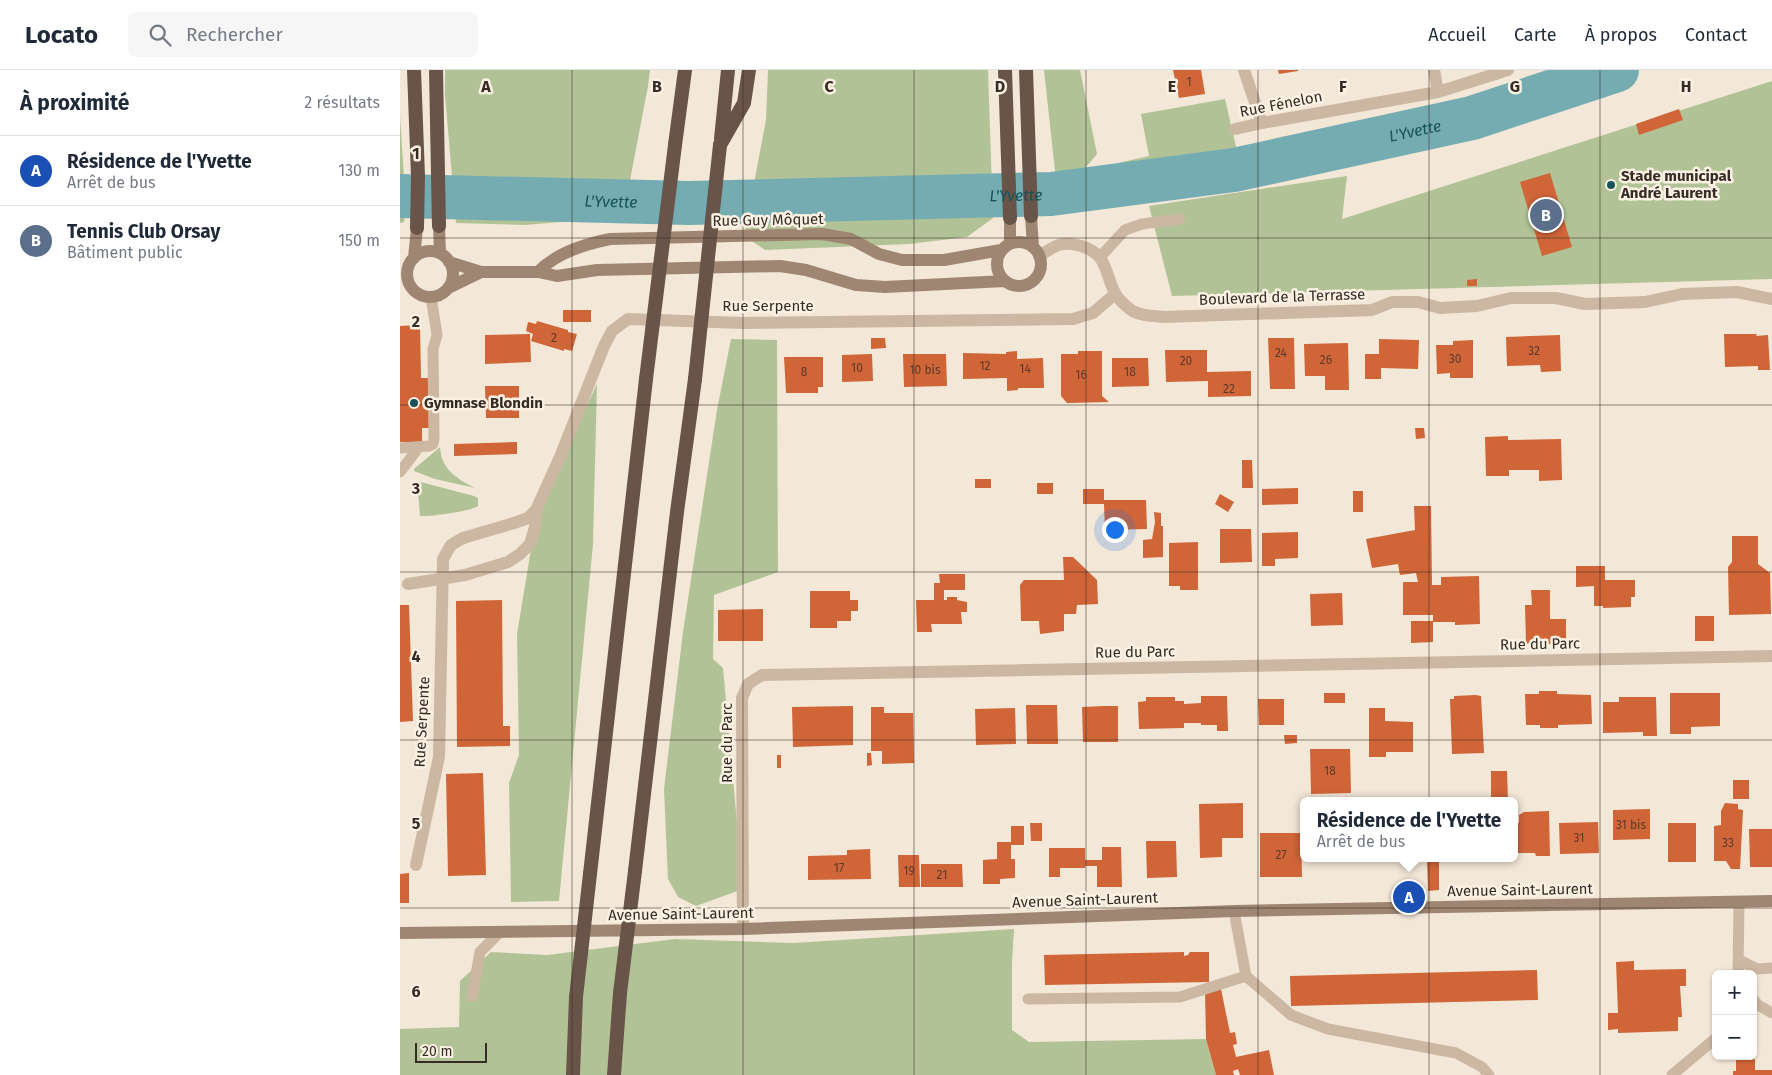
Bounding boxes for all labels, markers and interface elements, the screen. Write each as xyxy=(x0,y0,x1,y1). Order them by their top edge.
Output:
search box xyxy=(128,12,478,57)
text: Locato xyxy=(25,21,98,49)
icon: search xyxy=(146,21,174,49)
text: Rechercher xyxy=(186,23,283,46)
text: Accueil xyxy=(1428,24,1486,46)
text: Carte xyxy=(1514,24,1557,46)
text: À propos xyxy=(1585,24,1657,46)
text: Contact xyxy=(1685,24,1747,46)
house number: 1 xyxy=(1186,75,1192,89)
text: A xyxy=(480,77,491,96)
text: B xyxy=(652,77,662,96)
text: C xyxy=(824,77,834,96)
text: D xyxy=(995,77,1005,96)
text: E xyxy=(1168,77,1176,96)
text: F xyxy=(1339,77,1347,96)
text: G xyxy=(1510,77,1520,96)
text: H xyxy=(1681,77,1691,96)
street label: Rue Fénelon xyxy=(1238,87,1324,121)
text: À proximité xyxy=(20,90,129,116)
text: 2 résultats xyxy=(304,93,380,112)
water label: L'Yvette xyxy=(1387,116,1443,145)
text: 1 xyxy=(412,144,420,163)
text: Résidence de l'Yvette xyxy=(67,150,252,173)
text: A xyxy=(31,161,41,180)
text: 130 m xyxy=(338,161,380,180)
place label: Stade municipal André Laurent xyxy=(1620,167,1732,202)
text: Arrêt de bus xyxy=(67,173,156,192)
marker: Stade municipal André Laurent xyxy=(1605,179,1617,191)
water label: L'Yvette xyxy=(989,185,1043,205)
water label: L'Yvette xyxy=(584,191,638,211)
pin: B xyxy=(1530,196,1562,234)
street label: Rue Guy Môquet xyxy=(712,210,824,230)
text: Tennis Club Orsay xyxy=(67,220,220,243)
text: B xyxy=(31,231,41,250)
text: 150 m xyxy=(338,231,380,250)
text: Bâtiment public xyxy=(67,243,183,262)
street label: Boulevard de la Terrasse xyxy=(1199,285,1365,309)
street label: Rue Serpente xyxy=(722,297,814,315)
text: 2 xyxy=(412,312,420,331)
house number: 2 xyxy=(551,331,557,345)
house number: 32 xyxy=(1528,344,1540,358)
house number: 24 xyxy=(1275,346,1288,360)
house number: 30 xyxy=(1449,352,1462,366)
house number: 26 xyxy=(1320,353,1332,367)
house number: 20 xyxy=(1180,354,1193,368)
house number: 12 xyxy=(979,359,991,373)
house number: 10 xyxy=(851,361,863,375)
house number: 14 xyxy=(1019,362,1031,376)
house number: 10 bis xyxy=(909,363,941,377)
house number: 8 xyxy=(801,365,808,379)
house number: 18 xyxy=(1124,365,1136,379)
house number: 16 xyxy=(1075,368,1087,382)
house number: 22 xyxy=(1223,382,1235,396)
place label: Gymnase Blondin xyxy=(424,394,543,412)
marker: Gymnase Blondin xyxy=(408,397,420,409)
text: 3 xyxy=(411,479,420,498)
your location xyxy=(1102,517,1128,543)
street label: Rue du Parc xyxy=(1500,634,1580,654)
street label: Rue du Parc xyxy=(1095,642,1175,662)
text: 4 xyxy=(411,647,421,666)
street label: Rue Serpente xyxy=(411,676,433,768)
street label: Rue du Parc xyxy=(718,703,736,783)
house number: 18 xyxy=(1324,764,1336,778)
popup xyxy=(1300,797,1518,862)
text: Résidence de l'Yvette xyxy=(1317,809,1501,832)
text: 5 xyxy=(412,814,421,833)
house number: 31 bis xyxy=(1616,818,1646,832)
house number: 31 xyxy=(1574,831,1584,845)
text: Arrêt de bus xyxy=(1317,832,1405,851)
house number: 33 xyxy=(1722,836,1734,850)
house number: 27 xyxy=(1275,848,1287,862)
house number: 17 xyxy=(834,861,844,875)
house number: 19 xyxy=(903,864,915,878)
house number: 21 xyxy=(937,868,947,882)
pin: A xyxy=(1393,878,1425,916)
street label: Avenue Saint-Laurent xyxy=(1447,880,1594,900)
street label: Avenue Saint-Laurent xyxy=(1012,888,1159,912)
street label: Avenue Saint-Laurent xyxy=(608,904,755,924)
map controls xyxy=(1712,970,1757,1060)
button: + xyxy=(1712,970,1757,1015)
text: 6 xyxy=(411,982,421,1001)
button: − xyxy=(1712,1015,1757,1060)
scale bar xyxy=(415,1040,488,1063)
text: 20 m xyxy=(422,1043,452,1060)

